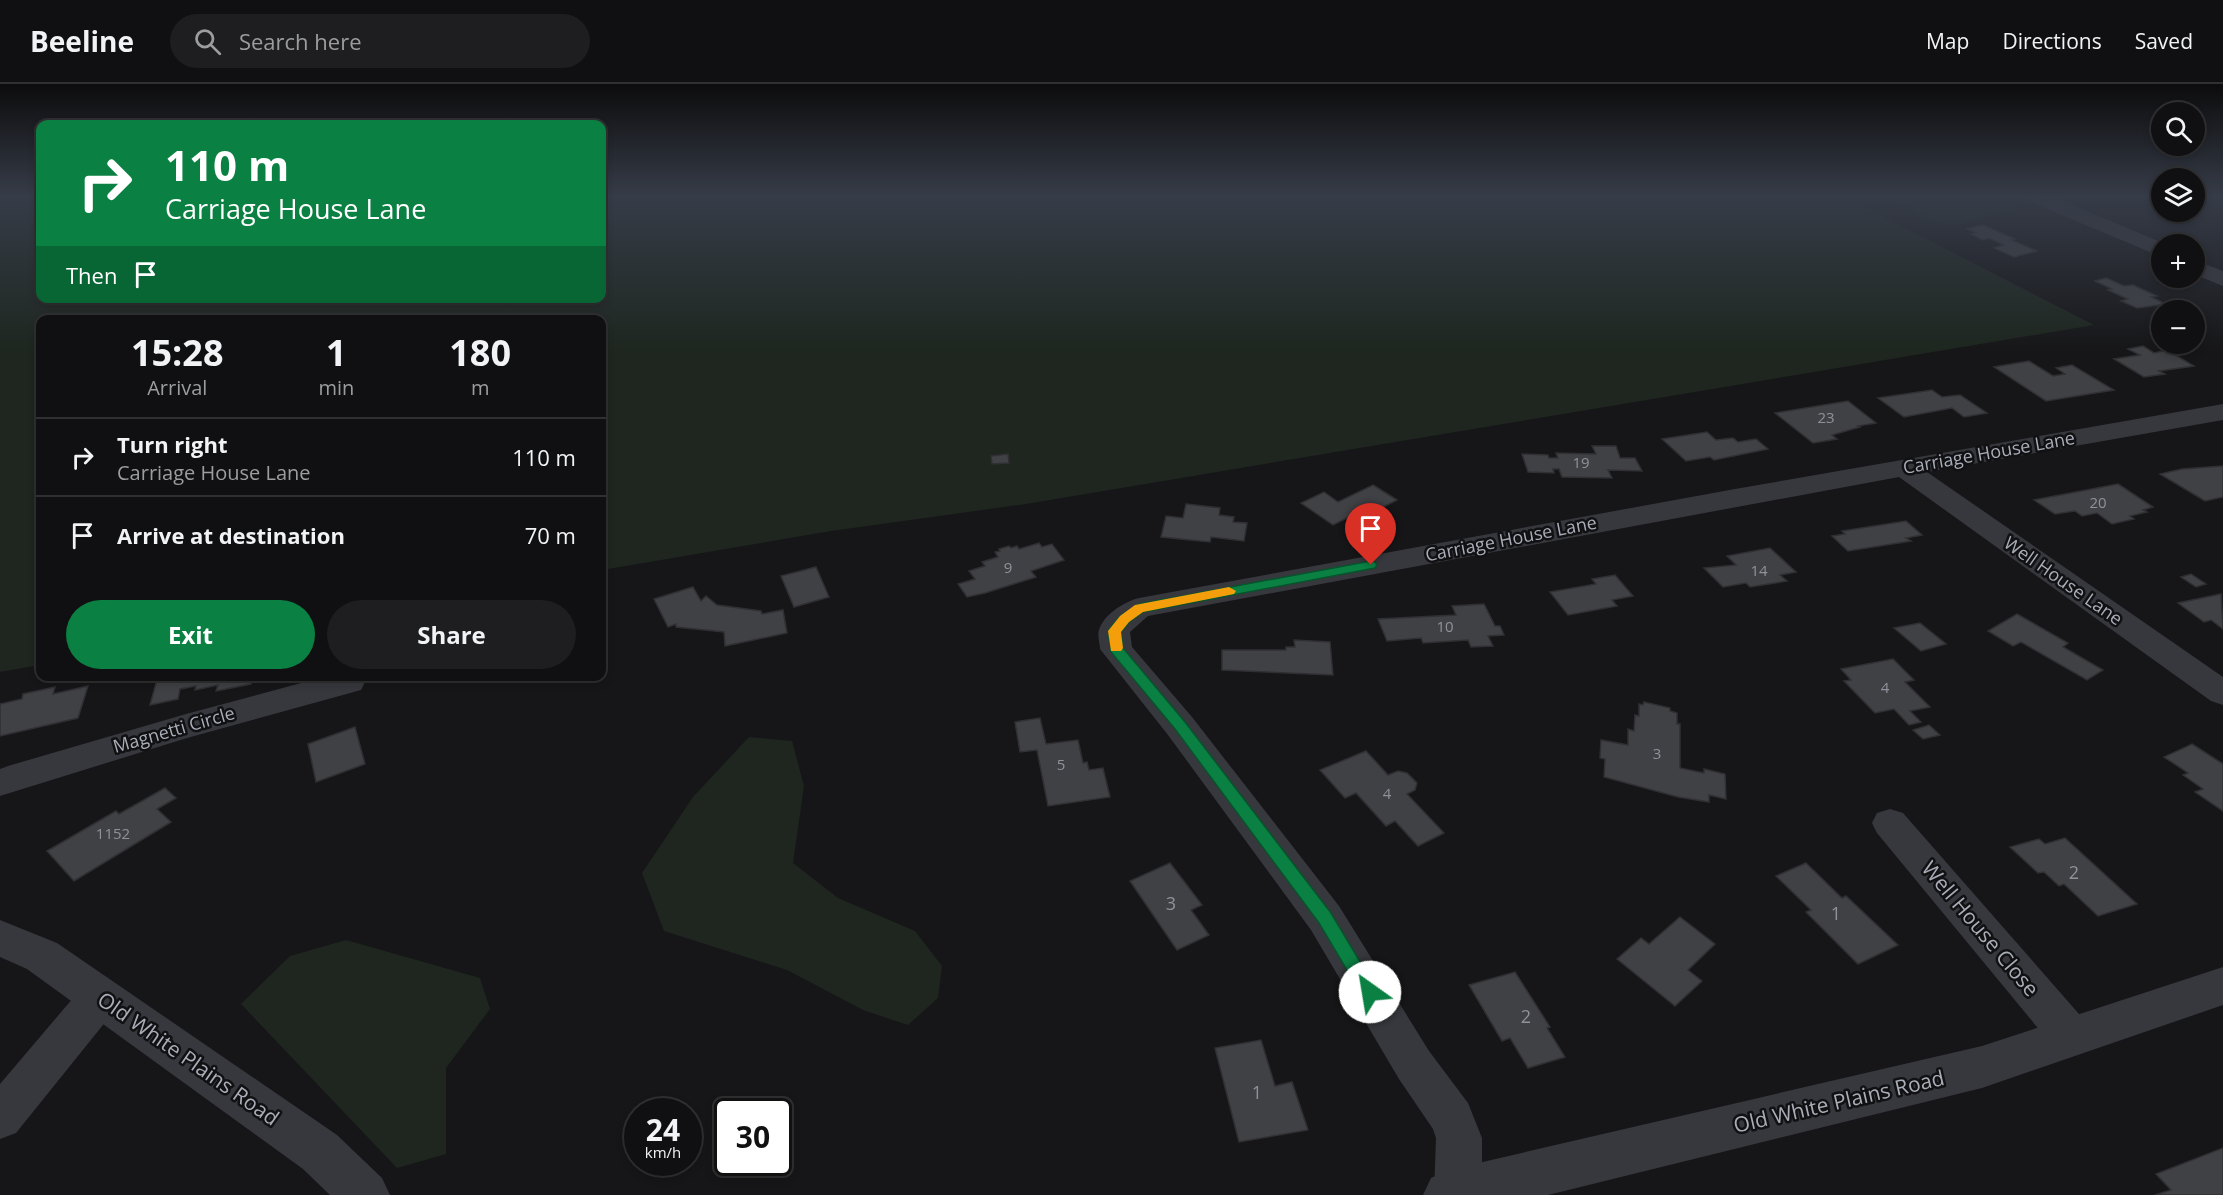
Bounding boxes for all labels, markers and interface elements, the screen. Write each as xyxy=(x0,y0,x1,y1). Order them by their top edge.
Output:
search box xyxy=(170,14,590,68)
text: Beeline xyxy=(30,22,134,60)
icon: search xyxy=(191,25,224,58)
text: Search here xyxy=(239,26,362,56)
text: Map xyxy=(1926,27,1969,55)
text: Directions xyxy=(2002,27,2102,55)
text: Saved xyxy=(2135,27,2193,55)
map controls xyxy=(2151,102,2205,354)
button: search xyxy=(2151,102,2205,156)
text: 110 m xyxy=(165,136,289,193)
icon: right xyxy=(66,144,144,222)
button: layers xyxy=(2151,168,2205,222)
text: Carriage House Lane xyxy=(165,190,426,227)
button: + xyxy=(2151,234,2205,288)
icon: arrive xyxy=(129,258,162,291)
text: Then xyxy=(66,260,117,290)
button: − xyxy=(2151,300,2205,354)
text: 15:28 xyxy=(131,328,224,377)
text: 1 xyxy=(326,328,347,377)
text: 180 xyxy=(449,328,511,377)
text: Arrival xyxy=(147,374,207,401)
text: min xyxy=(318,374,354,401)
text: m xyxy=(471,374,489,401)
house number: 23 xyxy=(1817,407,1835,427)
street label: Carriage House Lane xyxy=(1901,425,2077,479)
text: Turn right xyxy=(117,429,228,459)
icon: right xyxy=(66,441,99,474)
text: 110 m xyxy=(512,442,576,472)
house number: 19 xyxy=(1572,452,1590,472)
text: Carriage House Lane xyxy=(117,459,311,486)
house number: 20 xyxy=(2089,492,2107,512)
pin xyxy=(1345,503,1396,565)
street label: Carriage House Lane xyxy=(1423,510,1599,566)
icon: arrive xyxy=(1354,512,1387,545)
icon: arrive xyxy=(66,519,99,552)
text: Arrive at destination xyxy=(117,520,345,550)
text: 70 m xyxy=(525,520,576,550)
street label: Well House Lane xyxy=(2000,530,2128,630)
house number: 9 xyxy=(1004,557,1012,577)
house number: 14 xyxy=(1750,560,1768,580)
button: Exit xyxy=(66,600,315,669)
button: Share xyxy=(327,600,576,669)
house number: 10 xyxy=(1436,616,1454,636)
house number: 4 xyxy=(1881,677,1890,697)
street label: Magnetti Circle xyxy=(110,700,237,758)
house number: 3 xyxy=(1653,743,1661,763)
house number: 5 xyxy=(1057,754,1065,774)
house number: 4 xyxy=(1383,783,1392,803)
house number: 1152 xyxy=(96,823,130,843)
street label: Well House Close xyxy=(1916,855,2046,1002)
house number: 2 xyxy=(2069,860,2079,884)
house number: 3 xyxy=(1166,891,1176,915)
house number: 1 xyxy=(1831,901,1841,925)
position arrow xyxy=(1338,960,1402,1024)
street label: Old White Plains Road xyxy=(92,985,285,1131)
house number: 2 xyxy=(1521,1004,1531,1028)
street label: Old White Plains Road xyxy=(1731,1063,1947,1139)
house number: 1 xyxy=(1252,1080,1262,1104)
speed limit sign: 30 xyxy=(714,1098,792,1176)
text: 24 xyxy=(646,1109,680,1150)
text: km/h xyxy=(645,1142,681,1162)

